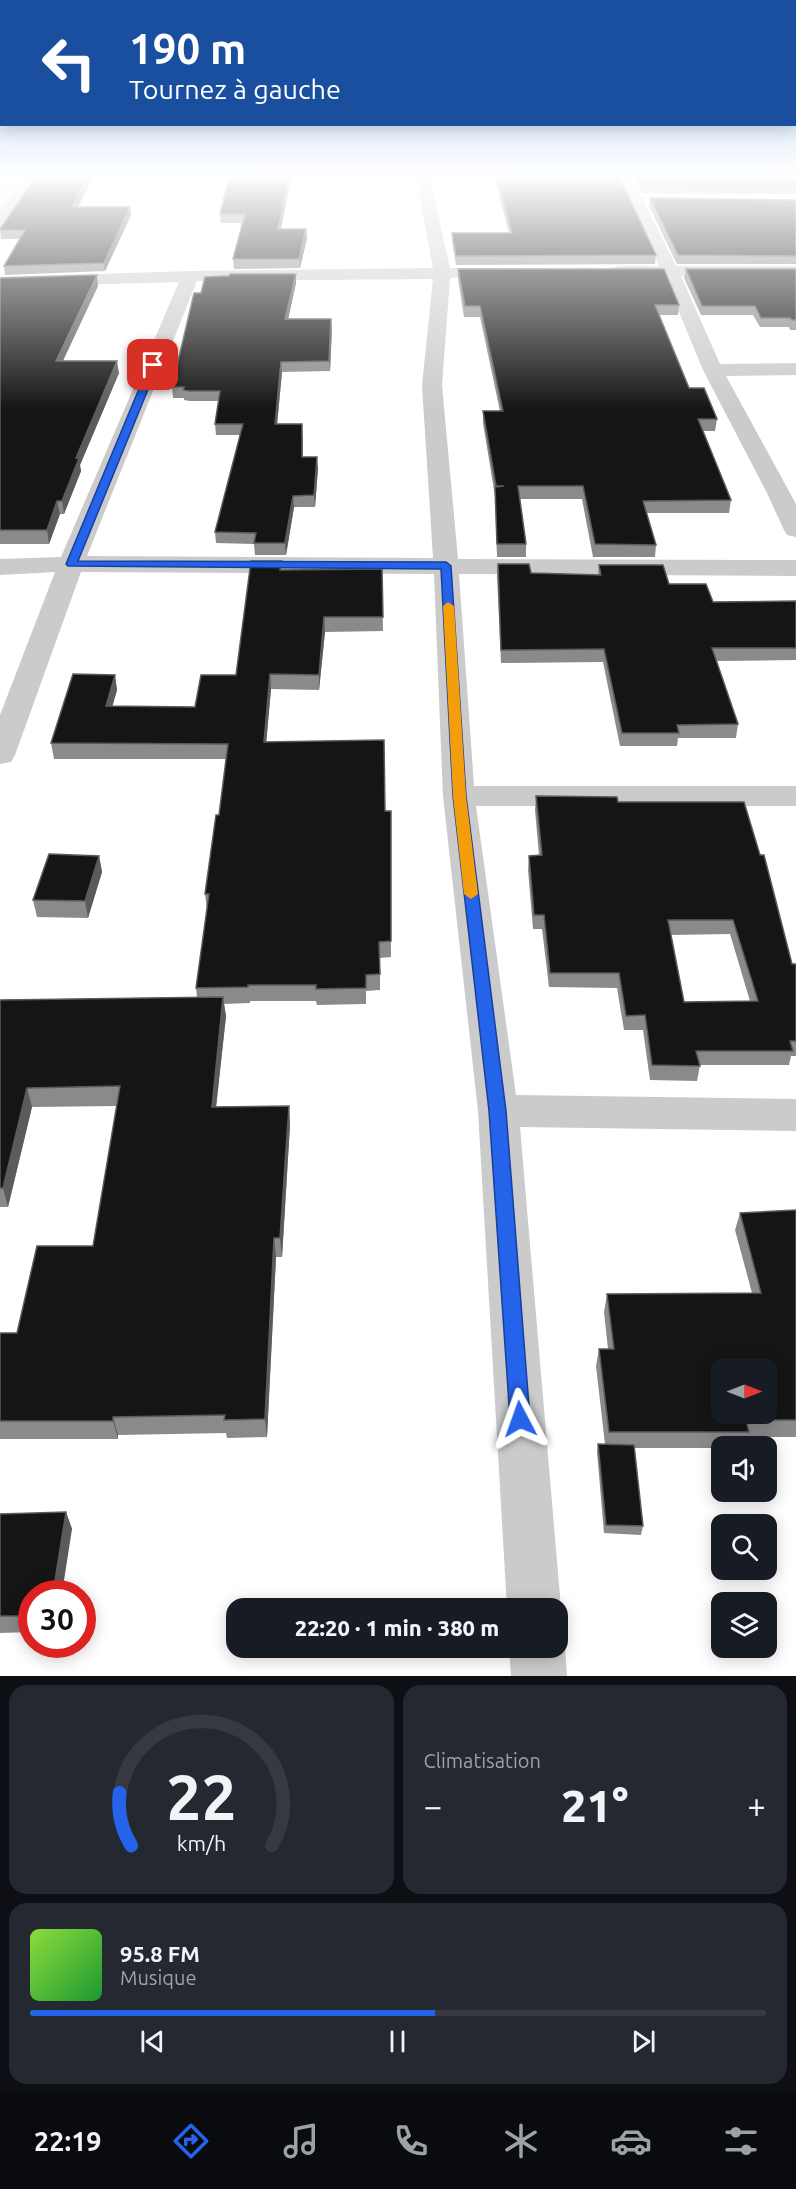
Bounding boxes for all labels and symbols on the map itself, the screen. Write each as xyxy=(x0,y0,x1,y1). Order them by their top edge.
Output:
pin xyxy=(127,339,178,390)
north arrow xyxy=(711,1358,777,1424)
position arrow xyxy=(488,1387,552,1451)
speed limit sign: 30 xyxy=(18,1580,96,1658)

